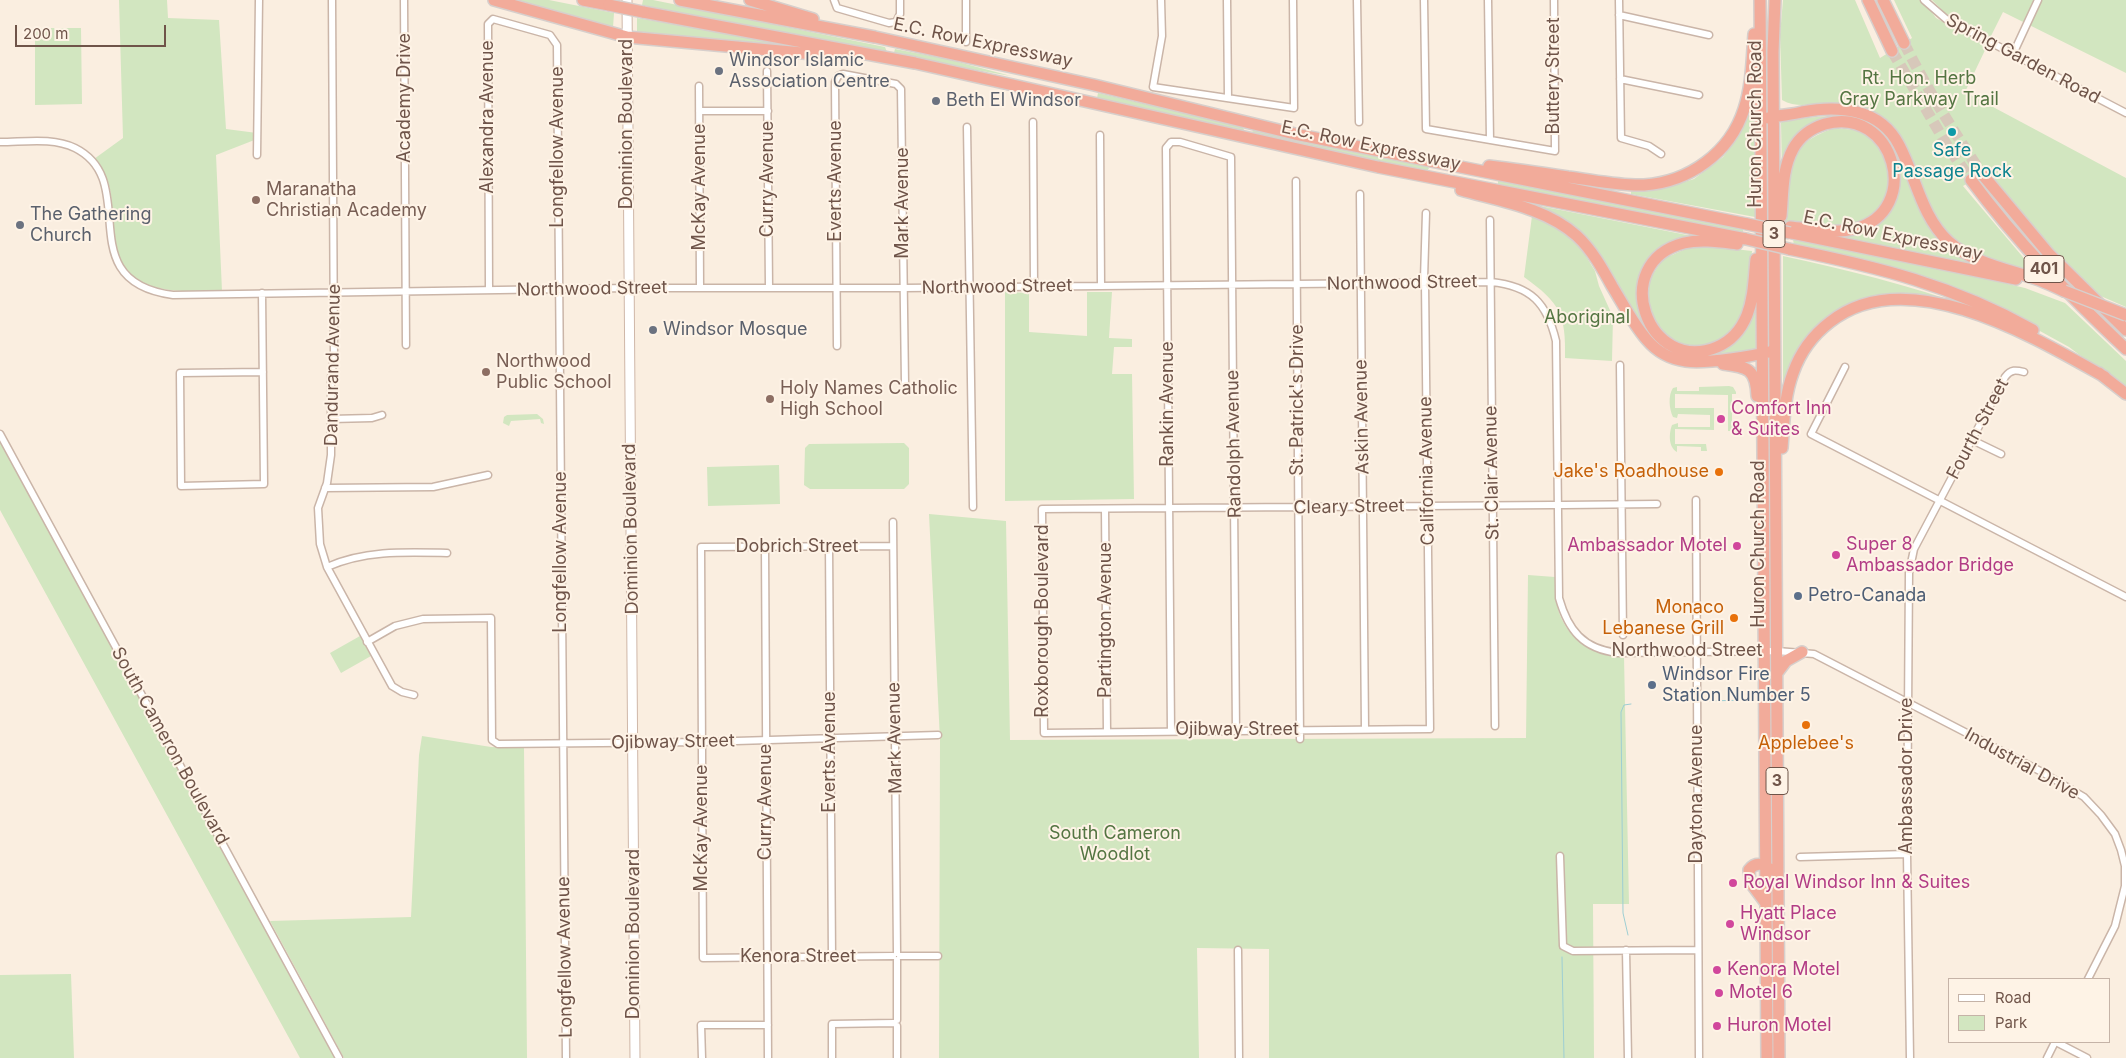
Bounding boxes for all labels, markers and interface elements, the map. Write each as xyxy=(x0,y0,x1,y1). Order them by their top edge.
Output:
street label: Spring Garden Road xyxy=(1942,9,2104,109)
street label: E.C. Row Expressway xyxy=(891,13,1075,73)
scale bar xyxy=(18,15,169,47)
street label: Buttery Street xyxy=(1543,17,1565,135)
text: 200 m xyxy=(23,24,68,43)
street label: Academy Drive xyxy=(394,33,416,163)
street label: Dominion Boulevard xyxy=(616,39,638,209)
street label: Alexandra Avenue xyxy=(477,40,499,194)
street label: Huron Church Road xyxy=(1745,40,1767,208)
place label: Windsor Islamic Association Centre xyxy=(729,50,890,92)
marker: Windsor Islamic Association Centre xyxy=(713,65,725,77)
street label: Longfellow Avenue xyxy=(547,66,569,228)
park label: Rt. Hon. Herb Gray Parkway Trail xyxy=(1839,68,1999,110)
place label: Beth El Windsor xyxy=(946,90,1081,112)
marker: Beth El Windsor xyxy=(930,95,942,107)
street label: E.C. Row Expressway xyxy=(1279,116,1463,176)
street label: Everts Avenue xyxy=(825,120,847,242)
street label: Curry Avenue xyxy=(757,121,779,237)
street label: McKay Avenue xyxy=(689,124,711,250)
marker: Safe Passage Rock xyxy=(1946,126,1958,138)
place label: Safe Passage Rock xyxy=(1892,140,2012,182)
street label: Mark Avenue xyxy=(892,147,914,259)
place label: Maranatha Christian Academy xyxy=(266,179,427,222)
marker: Maranatha Christian Academy xyxy=(250,194,262,206)
place label: The Gathering Church xyxy=(30,204,151,246)
street label: E.C. Row Expressway xyxy=(1801,206,1985,266)
marker: The Gathering Church xyxy=(14,219,26,231)
road number: 3 xyxy=(1763,220,1785,248)
road number: 401 xyxy=(2024,255,2064,282)
street label: Northwood Street xyxy=(1326,271,1478,295)
street label: Northwood Street xyxy=(921,275,1073,299)
street label: Northwood Street xyxy=(516,277,668,301)
street label: Dandurand Avenue xyxy=(321,284,345,446)
park label: Aboriginal xyxy=(1544,307,1630,329)
place label: Windsor Mosque xyxy=(663,319,808,341)
marker: Windsor Mosque xyxy=(647,324,659,336)
street label: St. Patrick's Drive xyxy=(1287,324,1309,476)
street label: Rankin Avenue xyxy=(1157,341,1179,467)
place label: Northwood Public School xyxy=(496,351,612,394)
street label: Askin Avenue xyxy=(1350,359,1374,475)
marker: Northwood Public School xyxy=(480,366,492,378)
street label: Randolph Avenue xyxy=(1222,370,1246,518)
street label: Fourth Street xyxy=(1942,375,2014,483)
place label: Holy Names Catholic High School xyxy=(780,378,958,420)
marker: Holy Names Catholic High School xyxy=(764,393,776,405)
street label: California Avenue xyxy=(1415,396,1439,546)
place label: Comfort Inn & Suites xyxy=(1731,398,1832,440)
street label: St. Clair Avenue xyxy=(1480,405,1504,541)
marker: Comfort Inn & Suites xyxy=(1715,413,1727,425)
street label: Dominion Boulevard xyxy=(619,443,643,615)
street label: Huron Church Road xyxy=(1748,460,1770,628)
place label: Jake's Roadhouse xyxy=(1553,461,1709,483)
marker: Jake's Roadhouse xyxy=(1713,466,1725,478)
street label: Longfellow Avenue xyxy=(550,471,572,633)
street label: Cleary Street xyxy=(1293,495,1405,519)
street label: Roxborough Boulevard xyxy=(1032,524,1054,718)
place label: Super 8 Ambassador Bridge xyxy=(1846,534,2014,576)
place label: Ambassador Motel xyxy=(1567,535,1727,557)
street label: Dobrich Street xyxy=(735,536,859,558)
marker: Ambassador Motel xyxy=(1731,540,1743,552)
street label: Partington Avenue xyxy=(1095,542,1117,698)
marker: Super 8 Ambassador Bridge xyxy=(1830,549,1842,561)
place label: Petro-Canada xyxy=(1808,585,1926,607)
marker: Petro-Canada xyxy=(1792,590,1804,602)
place label: Monaco Lebanese Grill xyxy=(1602,597,1724,640)
marker: Monaco Lebanese Grill xyxy=(1728,612,1740,624)
street label: Northwood Street xyxy=(1612,640,1762,662)
street label: South Cameron Boulevard xyxy=(107,643,233,849)
place label: Windsor Fire Station Number 5 xyxy=(1662,664,1811,706)
marker: Windsor Fire Station Number 5 xyxy=(1646,679,1658,691)
street label: Mark Avenue xyxy=(883,682,907,794)
street label: Everts Avenue xyxy=(819,691,841,813)
street label: Ambassador Drive xyxy=(1896,698,1918,854)
street label: Ojibway Street xyxy=(1175,719,1299,741)
marker: Applebee's xyxy=(1800,719,1812,731)
street label: Industrial Drive xyxy=(1961,723,2083,805)
street label: Daytona Avenue xyxy=(1686,725,1708,863)
street label: Ojibway Street xyxy=(611,730,735,754)
place label: Applebee's xyxy=(1758,733,1854,755)
street label: Curry Avenue xyxy=(755,744,777,860)
street label: McKay Avenue xyxy=(691,765,713,891)
road number: 3 xyxy=(1766,768,1788,794)
park label: South Cameron Woodlot xyxy=(1049,823,1181,866)
street label: Dominion Boulevard xyxy=(623,849,645,1019)
place label: Royal Windsor Inn & Suites xyxy=(1743,872,1970,894)
street label: Longfellow Avenue xyxy=(553,876,577,1038)
marker: Royal Windsor Inn & Suites xyxy=(1727,877,1739,889)
place label: Hyatt Place Windsor xyxy=(1740,903,1837,946)
marker: Hyatt Place Windsor xyxy=(1724,918,1736,930)
street label: Kenora Street xyxy=(740,946,856,968)
place label: Kenora Motel xyxy=(1727,959,1840,981)
marker: Kenora Motel xyxy=(1711,964,1723,976)
legend xyxy=(1948,978,2111,1043)
place label: Motel 6 xyxy=(1729,982,1793,1004)
marker: Motel 6 xyxy=(1713,987,1725,999)
text: Road xyxy=(1995,988,2031,1007)
text: Park xyxy=(1995,1013,2027,1032)
place label: Huron Motel xyxy=(1727,1015,1832,1037)
marker: Huron Motel xyxy=(1711,1020,1723,1032)

